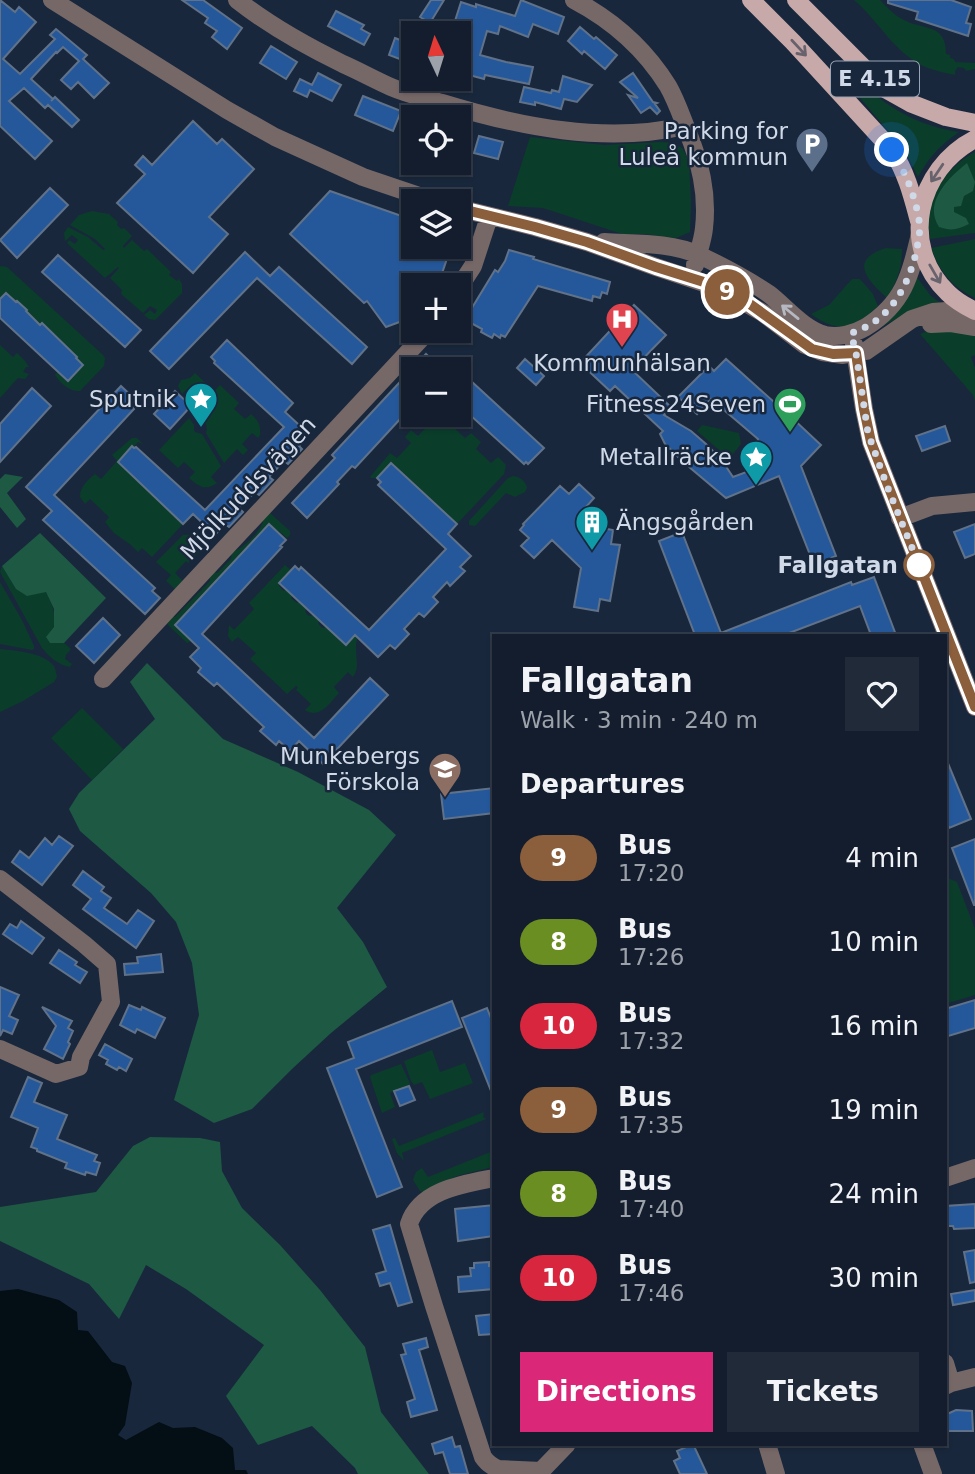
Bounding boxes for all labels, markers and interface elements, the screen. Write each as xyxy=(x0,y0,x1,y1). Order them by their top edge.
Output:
north arrow xyxy=(401,21,471,91)
map controls xyxy=(401,21,471,427)
one-way arrow xyxy=(790,39,807,57)
road number: E 4.15 xyxy=(831,62,919,96)
button: locate xyxy=(401,105,471,175)
place label: Parking for Luleå kommun xyxy=(619,118,789,170)
parking icon: Parking for Luleå kommun xyxy=(793,125,831,174)
your location xyxy=(874,132,909,167)
one-way arrow xyxy=(930,163,944,182)
button: layers xyxy=(401,189,471,259)
one-way arrow xyxy=(928,264,942,284)
line badge: 9 xyxy=(704,269,750,315)
button: + xyxy=(401,273,471,343)
text: 9 xyxy=(719,278,735,306)
hospital icon: Kommunhälsan xyxy=(603,300,641,349)
one-way arrow xyxy=(782,304,800,319)
place label: Kommunhälsan xyxy=(533,350,711,376)
button: − xyxy=(401,357,471,427)
place icon: Sputnik xyxy=(182,380,220,429)
sports icon: Fitness24Seven xyxy=(771,385,809,434)
place label: Sputnik xyxy=(89,386,177,412)
place label: Fitness24Seven xyxy=(586,391,766,417)
street label: Mjölkuddsvägen xyxy=(175,411,321,565)
place icon: Metallräcke xyxy=(737,438,775,487)
place label: Metallräcke xyxy=(599,444,732,470)
building icon: Ängsgården xyxy=(573,503,611,552)
place label: Ängsgården xyxy=(616,508,754,535)
marker: Fallgatan xyxy=(904,550,934,580)
place label: Fallgatan xyxy=(777,552,898,578)
button: heart xyxy=(845,657,919,731)
text: Fallgatan xyxy=(520,661,693,700)
text: Walk · 3 min · 240 m xyxy=(520,707,758,733)
place label: Munkebergs Förskola xyxy=(280,743,420,795)
school or university icon: Munkebergs Förskola xyxy=(426,750,464,799)
text: Departures xyxy=(520,769,685,799)
text: Bus xyxy=(618,830,672,860)
text: 4 min xyxy=(845,843,919,873)
text: 9 xyxy=(550,844,567,872)
text: 17:20 xyxy=(618,860,684,886)
text: Bus xyxy=(618,914,672,944)
text: 10 min xyxy=(829,927,919,957)
text: 8 xyxy=(550,928,567,956)
text: 17:26 xyxy=(618,944,684,970)
text: Bus xyxy=(618,998,672,1028)
text: 16 min xyxy=(829,1011,919,1041)
text: 10 xyxy=(542,1012,575,1040)
text: 17:32 xyxy=(618,1028,684,1054)
text: Bus xyxy=(618,1082,672,1112)
text: 19 min xyxy=(829,1095,919,1125)
text: 9 xyxy=(550,1096,567,1124)
text: 17:35 xyxy=(618,1112,684,1138)
text: Bus xyxy=(618,1166,672,1196)
text: 24 min xyxy=(829,1179,919,1209)
text: 8 xyxy=(550,1180,567,1208)
text: 17:40 xyxy=(618,1196,684,1222)
text: Bus xyxy=(618,1250,672,1280)
text: 30 min xyxy=(829,1263,919,1293)
text: 10 xyxy=(542,1264,575,1292)
text: 17:46 xyxy=(618,1280,684,1306)
button: Directions xyxy=(520,1352,713,1432)
button: Tickets xyxy=(727,1352,919,1432)

